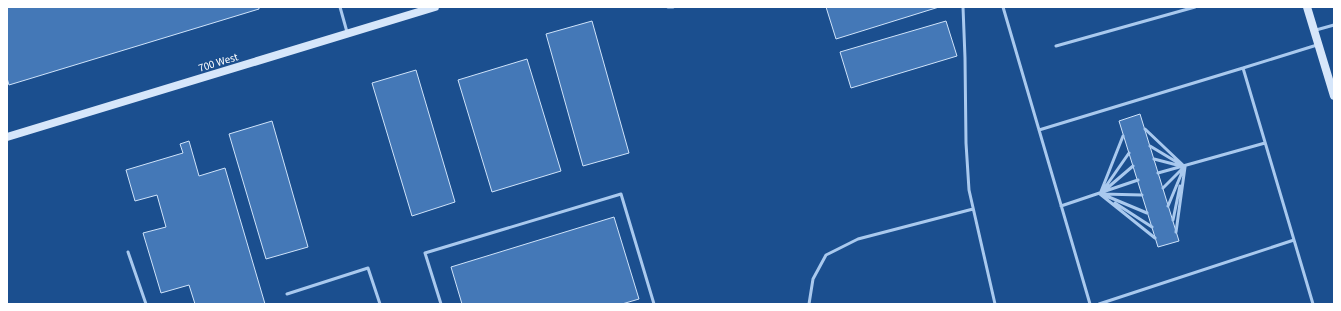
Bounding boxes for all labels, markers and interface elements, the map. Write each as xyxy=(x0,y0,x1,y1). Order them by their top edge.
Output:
street label: 700 West xyxy=(196,49,240,76)

